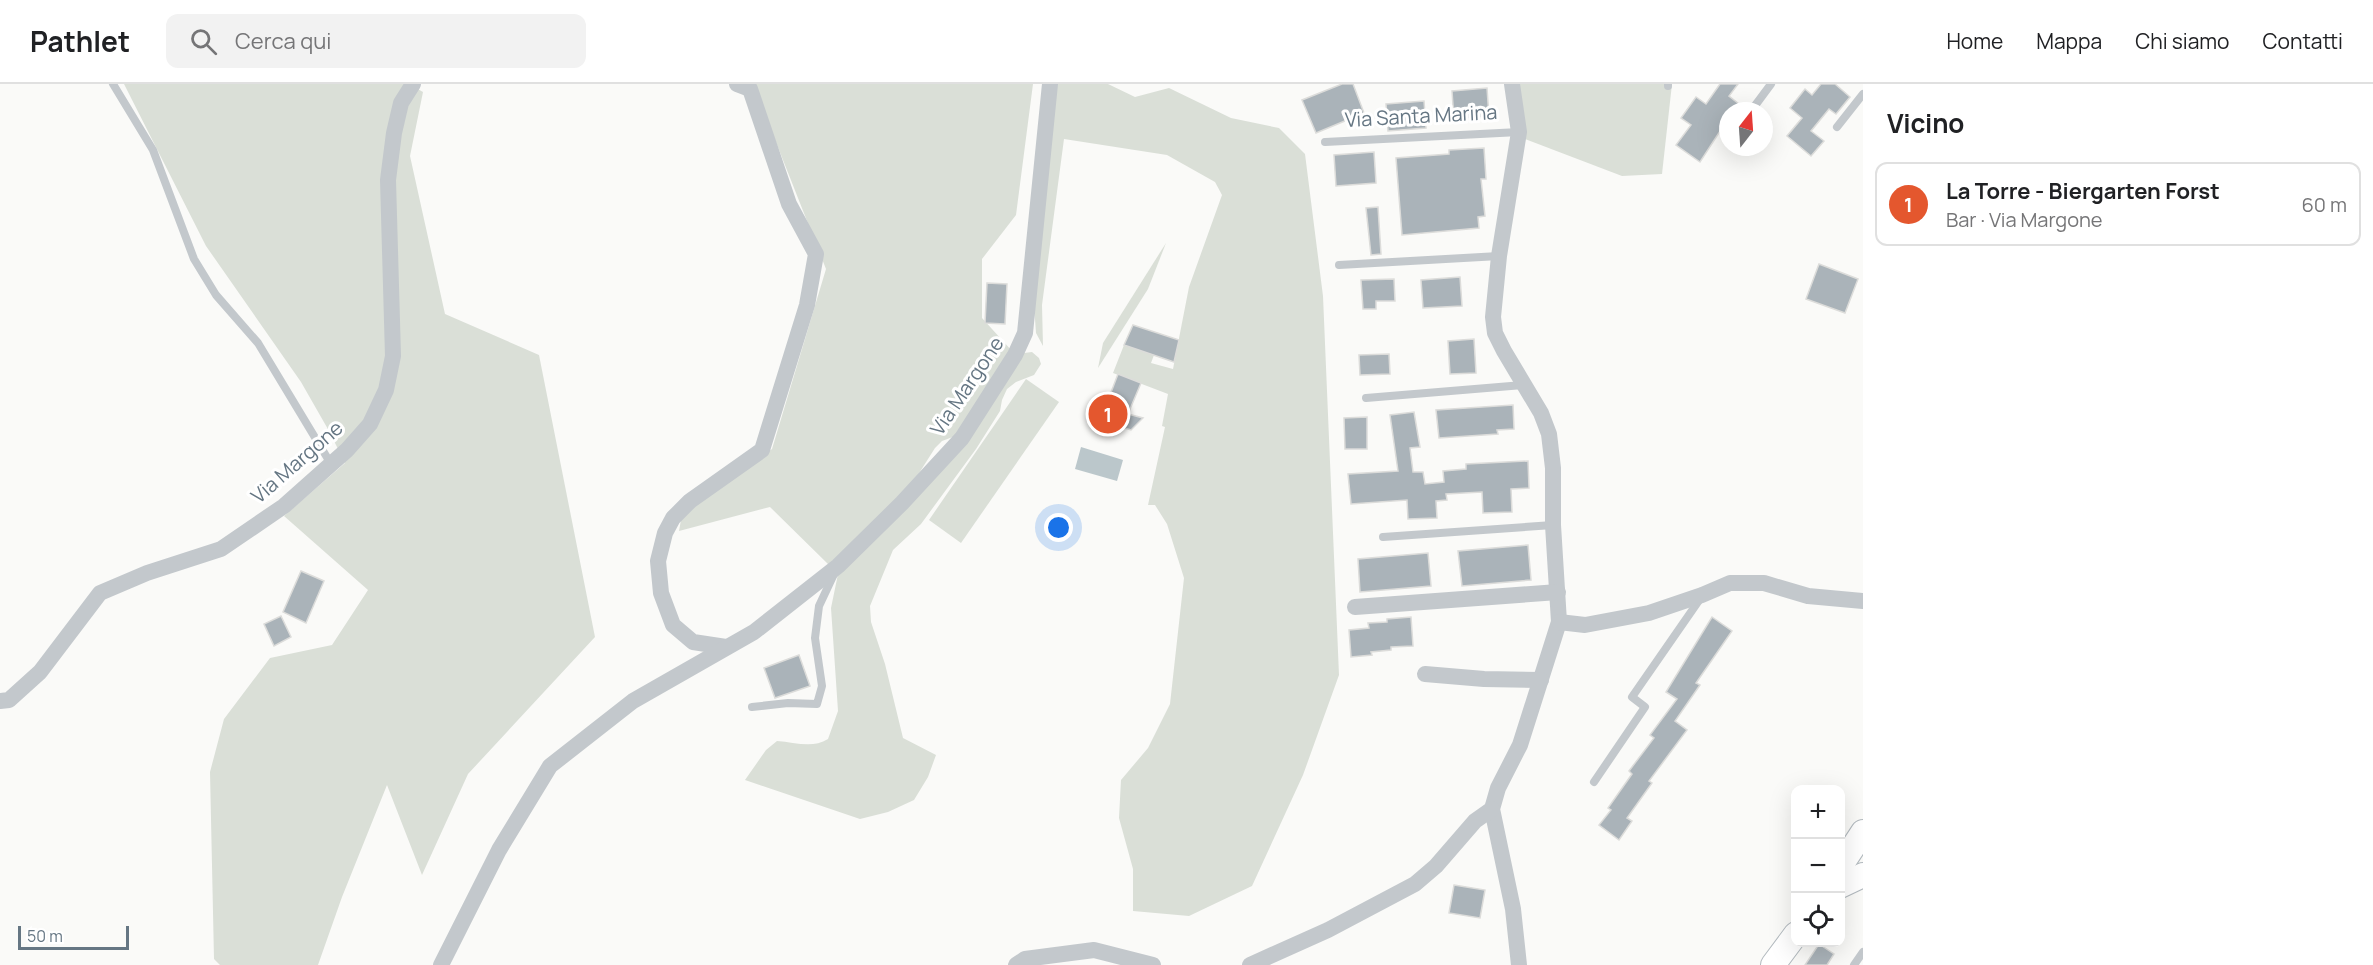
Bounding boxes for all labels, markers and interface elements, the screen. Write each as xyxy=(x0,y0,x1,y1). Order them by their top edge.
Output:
search box xyxy=(166,14,586,68)
text: Pathlet xyxy=(30,22,130,60)
icon: search xyxy=(187,25,220,58)
text: Cerca qui xyxy=(235,26,331,56)
text: Home xyxy=(1946,27,2003,55)
text: Mappa xyxy=(2036,27,2102,55)
text: Chi siamo xyxy=(2135,27,2230,55)
text: Contatti xyxy=(2263,27,2343,55)
street label: Via Santa Marina xyxy=(1344,98,1498,133)
north arrow xyxy=(1719,102,1773,156)
text: Vicino xyxy=(1887,105,1964,141)
text: La Torre - Biergarten Forst xyxy=(1946,176,2220,206)
text: 1 xyxy=(1904,191,1913,218)
text: 60 m xyxy=(2301,191,2347,218)
text: Bar · Via Margone xyxy=(1946,206,2102,233)
street label: Via Margone xyxy=(924,331,1009,440)
pin: 1 xyxy=(1088,392,1128,436)
street label: Via Margone xyxy=(245,414,348,509)
your location xyxy=(1044,513,1073,542)
map controls xyxy=(1791,785,1845,947)
button: + xyxy=(1791,785,1845,839)
button: − xyxy=(1791,839,1845,893)
button: locate xyxy=(1791,893,1845,947)
scale bar xyxy=(18,923,129,950)
text: 50 m xyxy=(27,925,63,947)

